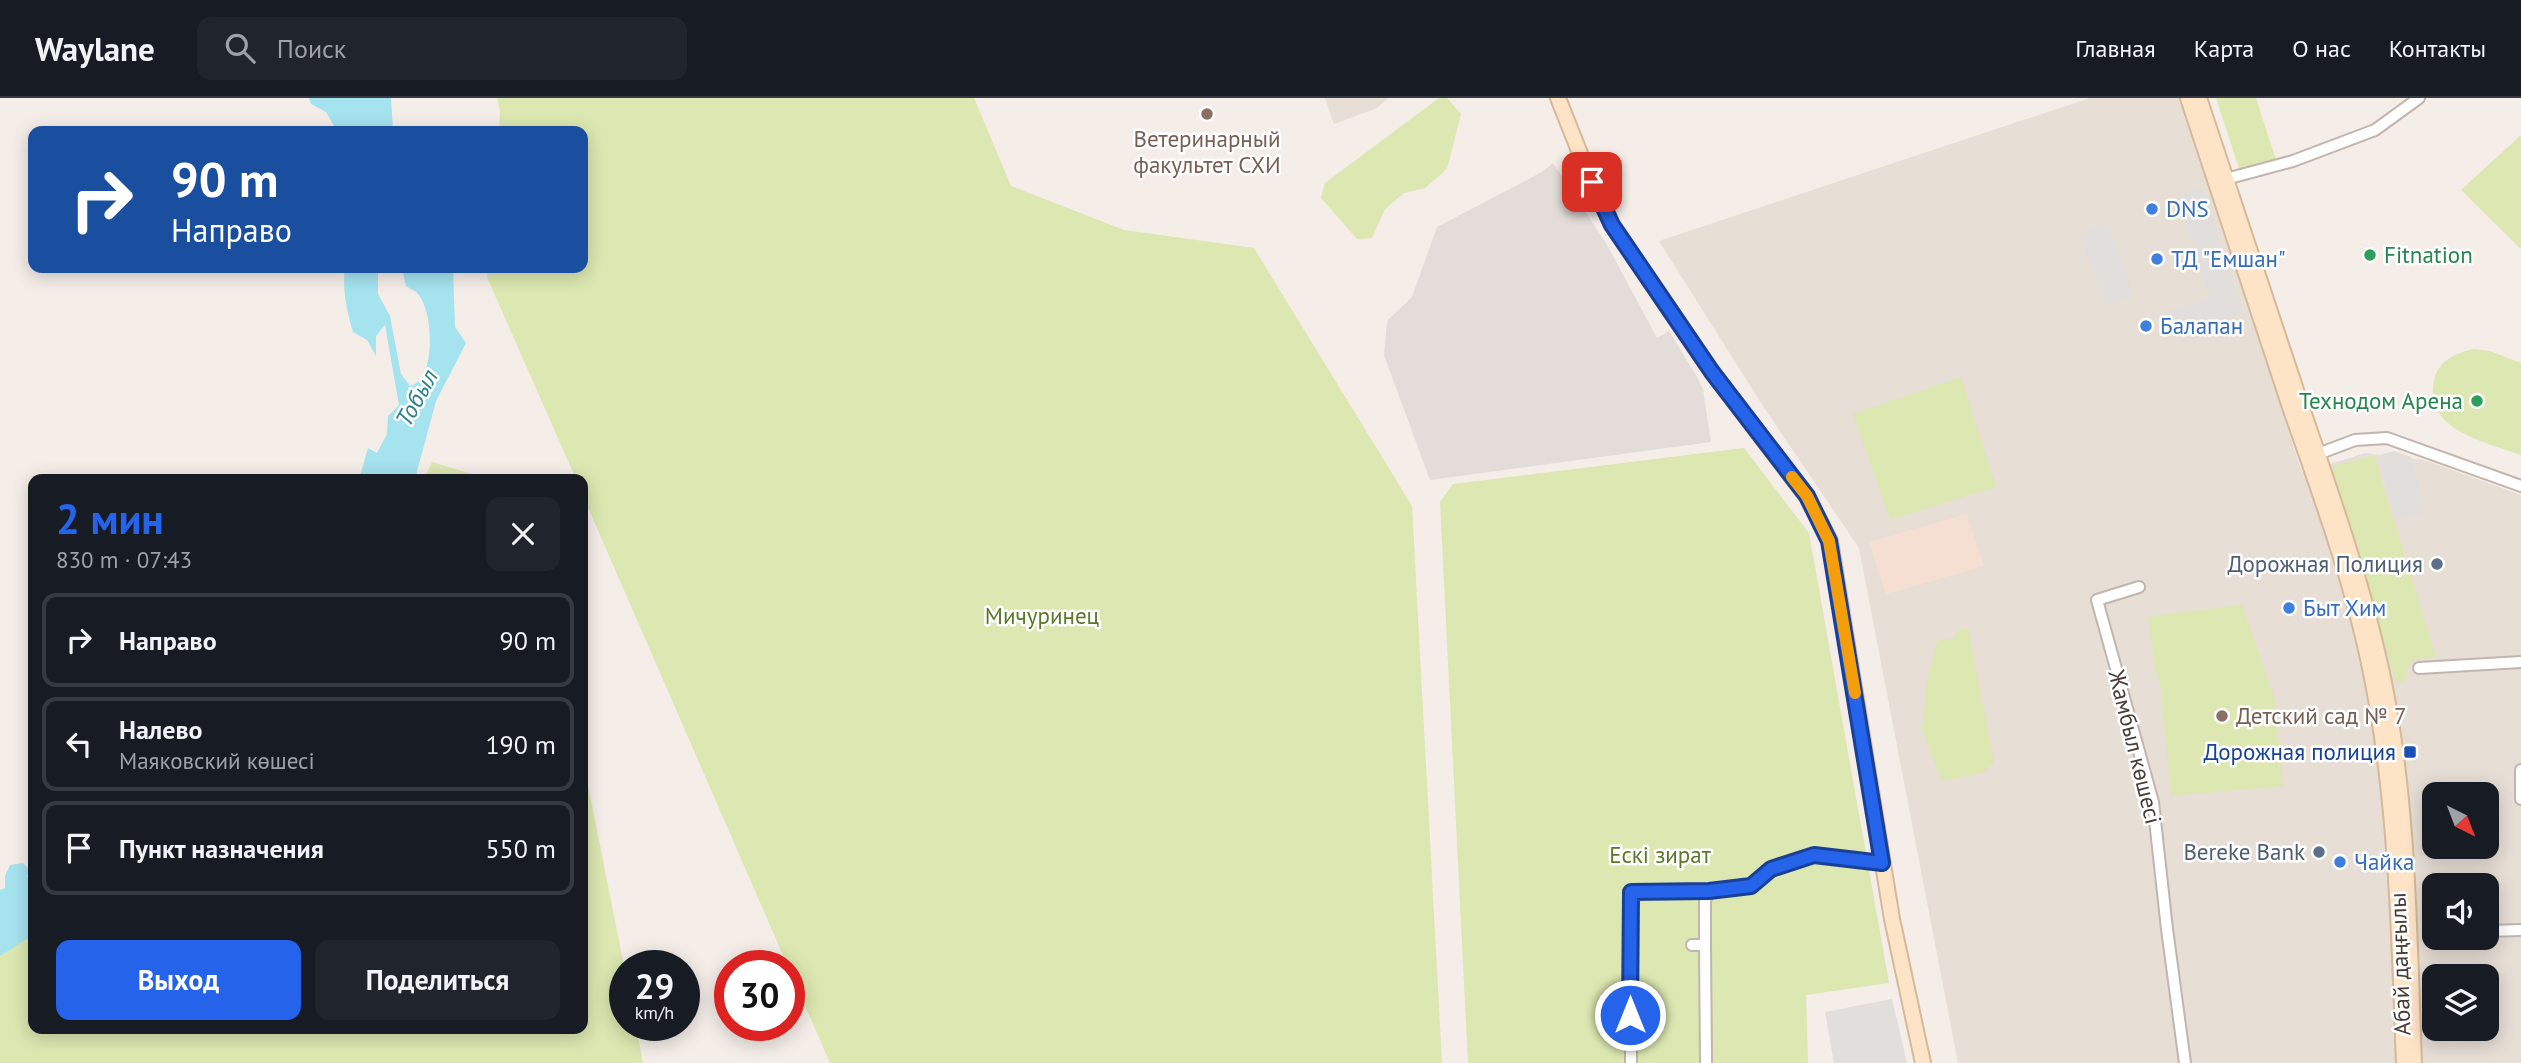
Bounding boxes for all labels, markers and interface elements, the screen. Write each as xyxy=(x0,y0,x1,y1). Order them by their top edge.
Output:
search box xyxy=(197,17,687,80)
text: Waylane xyxy=(35,27,155,70)
icon: search xyxy=(221,29,259,67)
text: Поиск xyxy=(277,32,346,65)
text: Главная xyxy=(2075,33,2156,64)
text: Карта xyxy=(2194,33,2254,64)
text: О нас xyxy=(2292,33,2351,64)
text: Контакты xyxy=(2389,33,2486,64)
marker: Ветеринарный факультет СХИ xyxy=(1199,106,1215,122)
place label: Ветеринарный факультет СХИ xyxy=(1133,124,1281,179)
text: 90 m xyxy=(171,147,278,211)
pin xyxy=(1562,152,1622,212)
icon: right xyxy=(56,154,147,245)
icon: arrive xyxy=(1573,163,1611,201)
place label: DNS xyxy=(2166,194,2209,223)
marker: DNS xyxy=(2144,201,2160,217)
text: Направо xyxy=(171,209,292,251)
place label: Fitnation xyxy=(2384,240,2473,269)
place label: ТД "Емшан" xyxy=(2171,244,2286,273)
marker: Fitnation xyxy=(2362,247,2378,263)
marker: ТД "Емшан" xyxy=(2149,251,2165,267)
place label: Балапан xyxy=(2160,311,2243,340)
marker: Балапан xyxy=(2138,318,2154,334)
water label: Тобыл xyxy=(388,363,445,432)
place label: Технодом Арена xyxy=(2299,386,2463,415)
marker: Технодом Арена xyxy=(2469,393,2485,409)
text: 2 мин xyxy=(56,491,164,546)
button: close xyxy=(486,497,560,571)
text: 830 m · 07:43 xyxy=(56,545,192,574)
place label: Дорожная Полиция xyxy=(2228,549,2423,578)
marker: Дорожная Полиция xyxy=(2429,556,2445,572)
place label: Быт Хим xyxy=(2303,593,2386,622)
marker: Быт Хим xyxy=(2281,600,2297,616)
park label: Мичуринец xyxy=(985,601,1100,630)
icon: right xyxy=(60,621,98,659)
text: Направо xyxy=(119,624,217,657)
text: 90 m xyxy=(500,624,556,657)
street label: Жамбыл көшесі xyxy=(2102,666,2169,827)
place label: Детский сад № 7 xyxy=(2236,701,2407,730)
marker: Детский сад № 7 xyxy=(2214,708,2230,724)
text: Налево xyxy=(119,713,203,746)
icon: left xyxy=(60,725,98,763)
text: 190 m xyxy=(485,728,556,761)
place label: Дорожная полиция xyxy=(2203,737,2396,766)
marker: Дорожная полиция xyxy=(2402,744,2418,760)
text: Маяковский көшесі xyxy=(119,746,315,775)
north arrow xyxy=(2422,782,2499,859)
map controls xyxy=(2422,782,2499,1041)
icon: arrive xyxy=(60,829,98,867)
text: Пункт назначения xyxy=(119,832,324,865)
text: 550 m xyxy=(485,832,556,865)
place label: Bereke Bank xyxy=(2183,837,2305,866)
park label: Ескі зират xyxy=(1609,840,1712,869)
marker: Bereke Bank xyxy=(2311,844,2327,860)
place label: Чайка xyxy=(2354,847,2414,876)
marker: Чайка xyxy=(2332,854,2348,870)
button: sound xyxy=(2422,873,2499,950)
street label: Абай даңғылы xyxy=(2383,892,2416,1036)
button: Выход xyxy=(56,940,301,1020)
button: Поделиться xyxy=(315,940,560,1020)
speed limit sign: 30 xyxy=(714,950,805,1041)
text: 29 xyxy=(635,963,674,1009)
button: layers xyxy=(2422,964,2499,1041)
position arrow xyxy=(1593,978,1667,1052)
text: km/h xyxy=(635,1001,674,1024)

